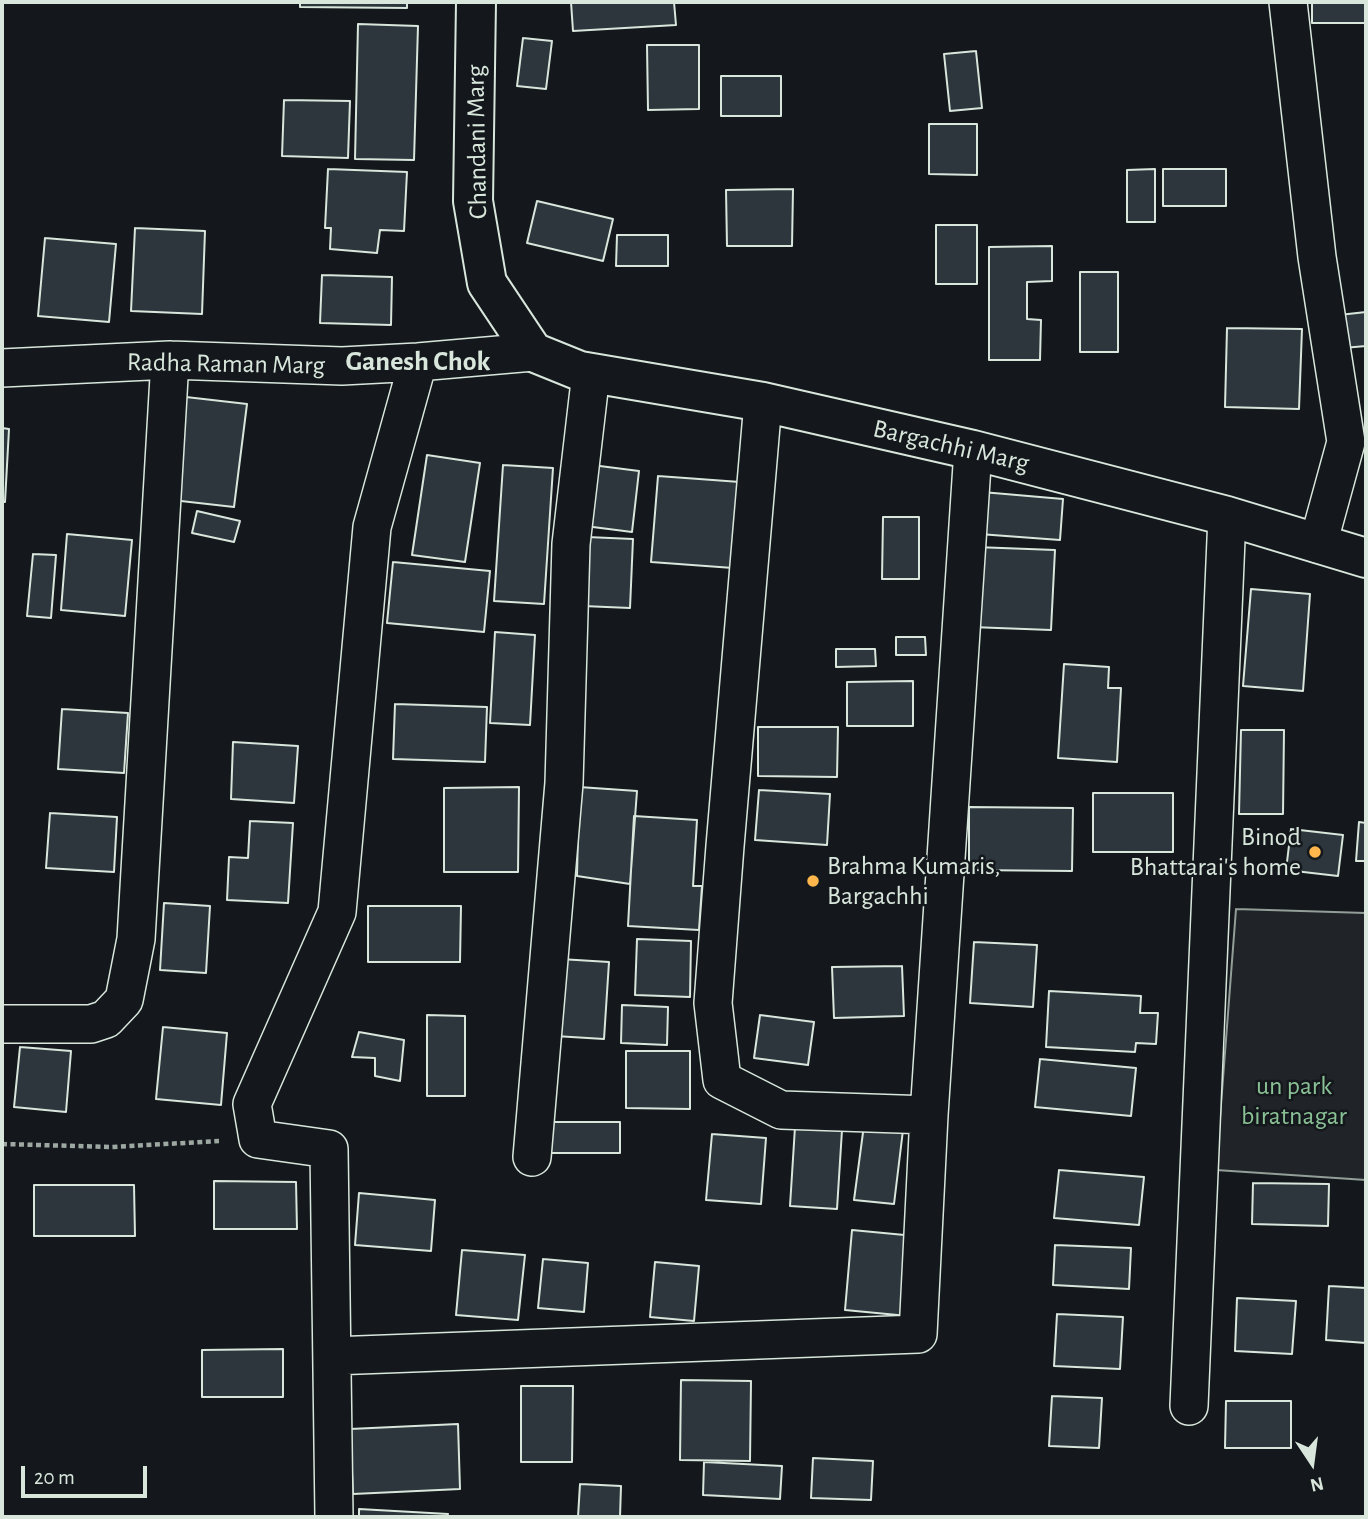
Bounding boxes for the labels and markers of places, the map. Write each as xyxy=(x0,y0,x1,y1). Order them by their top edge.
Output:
place label: Binod Bhattarai's home xyxy=(1130,821,1301,882)
marker: Binod Bhattarai's home xyxy=(1307,844,1323,860)
place label: Brahma Kumaris, Bargachhi xyxy=(827,850,1000,912)
marker: Brahma Kumaris, Bargachhi xyxy=(805,873,821,889)

